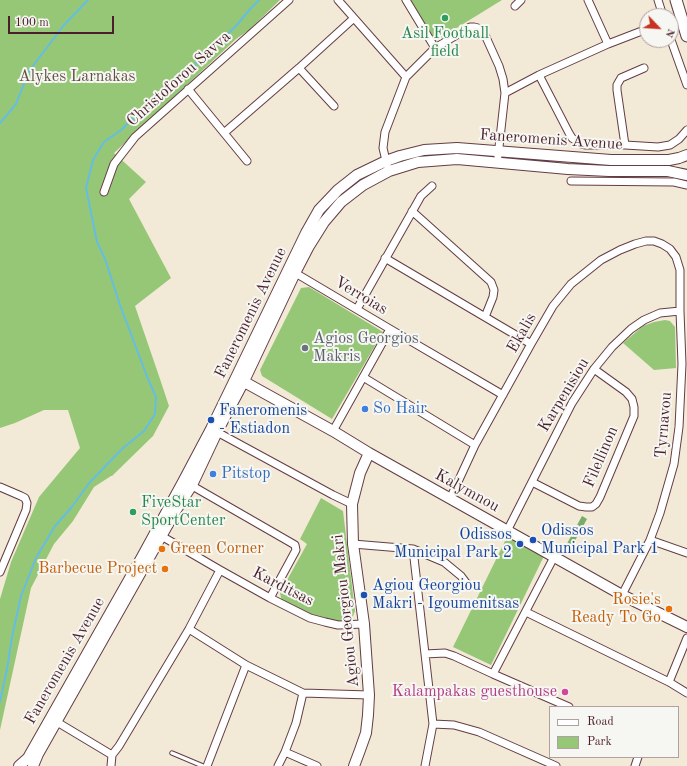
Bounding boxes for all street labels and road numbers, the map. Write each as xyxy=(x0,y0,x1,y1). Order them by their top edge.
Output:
street label: Christoforou Savva xyxy=(123,27,235,131)
street label: Faneromenis Avenue xyxy=(479,125,623,155)
street label: Faneromenis Avenue xyxy=(211,244,291,382)
street label: Verroias xyxy=(331,273,391,319)
street label: Ekalis xyxy=(503,310,541,356)
street label: Karpenisiou xyxy=(534,355,594,435)
street label: Tyrnavou xyxy=(652,391,676,459)
street label: Filellinon xyxy=(579,423,623,491)
street label: Kalymnou xyxy=(431,465,503,517)
street label: Agiou Georgiou Makri xyxy=(328,533,364,689)
street label: Karditsas xyxy=(249,563,317,611)
street label: Faneromenis Avenue xyxy=(21,594,109,728)

